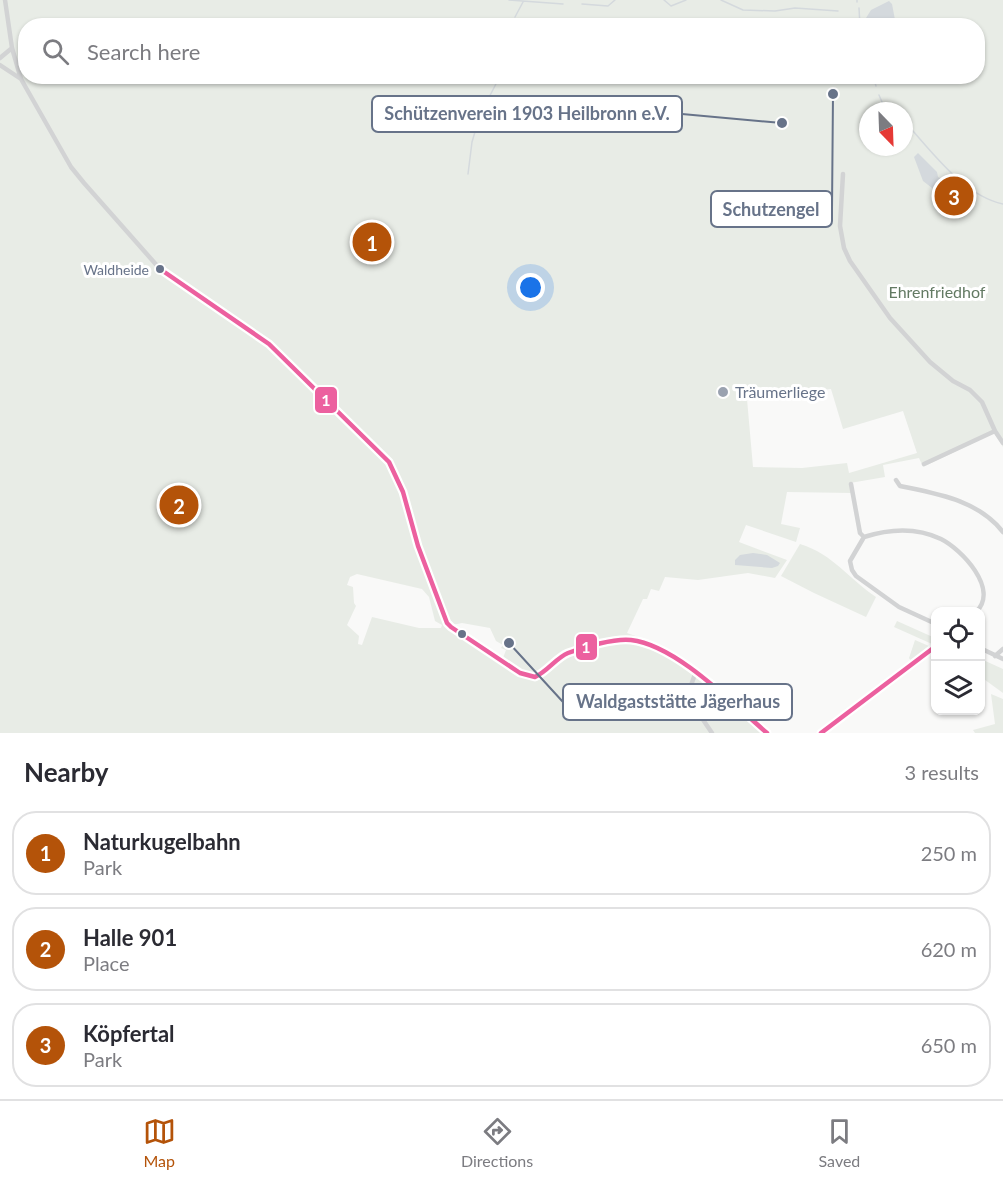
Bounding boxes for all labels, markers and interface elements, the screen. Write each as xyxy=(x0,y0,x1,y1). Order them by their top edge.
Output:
search box xyxy=(18,18,985,84)
icon: search xyxy=(39,35,72,68)
text: Search here xyxy=(87,38,200,65)
callout: Schützenverein 1903 Heilbronn e.V. xyxy=(372,96,682,132)
text: Schützenverein 1903 Heilbronn e.V. xyxy=(384,102,670,124)
north arrow xyxy=(859,102,913,156)
pin: 3 xyxy=(934,174,974,218)
callout: Schutzengel xyxy=(711,191,832,227)
text: Schutzengel xyxy=(723,198,819,220)
pin: 1 xyxy=(352,220,392,264)
place label: Waldheide xyxy=(83,261,149,278)
marker: Waldheide xyxy=(154,263,166,275)
your location xyxy=(516,273,545,302)
park label: Ehrenfriedhof xyxy=(889,282,986,301)
place label: Träumerliege xyxy=(735,382,825,401)
marker: Träumerliege xyxy=(716,385,730,399)
line badge: 1 xyxy=(314,386,338,414)
text: 1 xyxy=(321,390,331,409)
pin: 2 xyxy=(160,482,198,528)
map controls xyxy=(931,607,985,715)
button: locate xyxy=(931,607,985,661)
unlabelled marker xyxy=(456,628,468,640)
line badge: 1 xyxy=(575,633,598,661)
text: 1 xyxy=(581,637,591,656)
button: layers xyxy=(931,661,985,715)
callout: Waldgaststätte Jägerhaus xyxy=(563,684,792,720)
text: Waldgaststätte Jägerhaus xyxy=(576,690,780,712)
text: Nearby xyxy=(24,756,109,788)
text: 3 results xyxy=(904,760,979,784)
text: Naturkugelbahn xyxy=(83,828,241,855)
text: 1 xyxy=(40,841,51,865)
text: 250 m xyxy=(921,841,977,865)
text: Park xyxy=(83,855,122,879)
text: Halle 901 xyxy=(83,924,177,951)
text: 2 xyxy=(40,937,51,961)
text: 620 m xyxy=(921,937,977,961)
text: Place xyxy=(83,951,130,975)
text: Köpfertal xyxy=(83,1020,175,1047)
text: 3 xyxy=(40,1033,51,1057)
text: 650 m xyxy=(921,1033,977,1057)
text: Park xyxy=(83,1047,122,1071)
tab: Map xyxy=(143,1115,176,1170)
tab: Directions xyxy=(461,1115,533,1170)
tab: Saved xyxy=(819,1115,860,1170)

